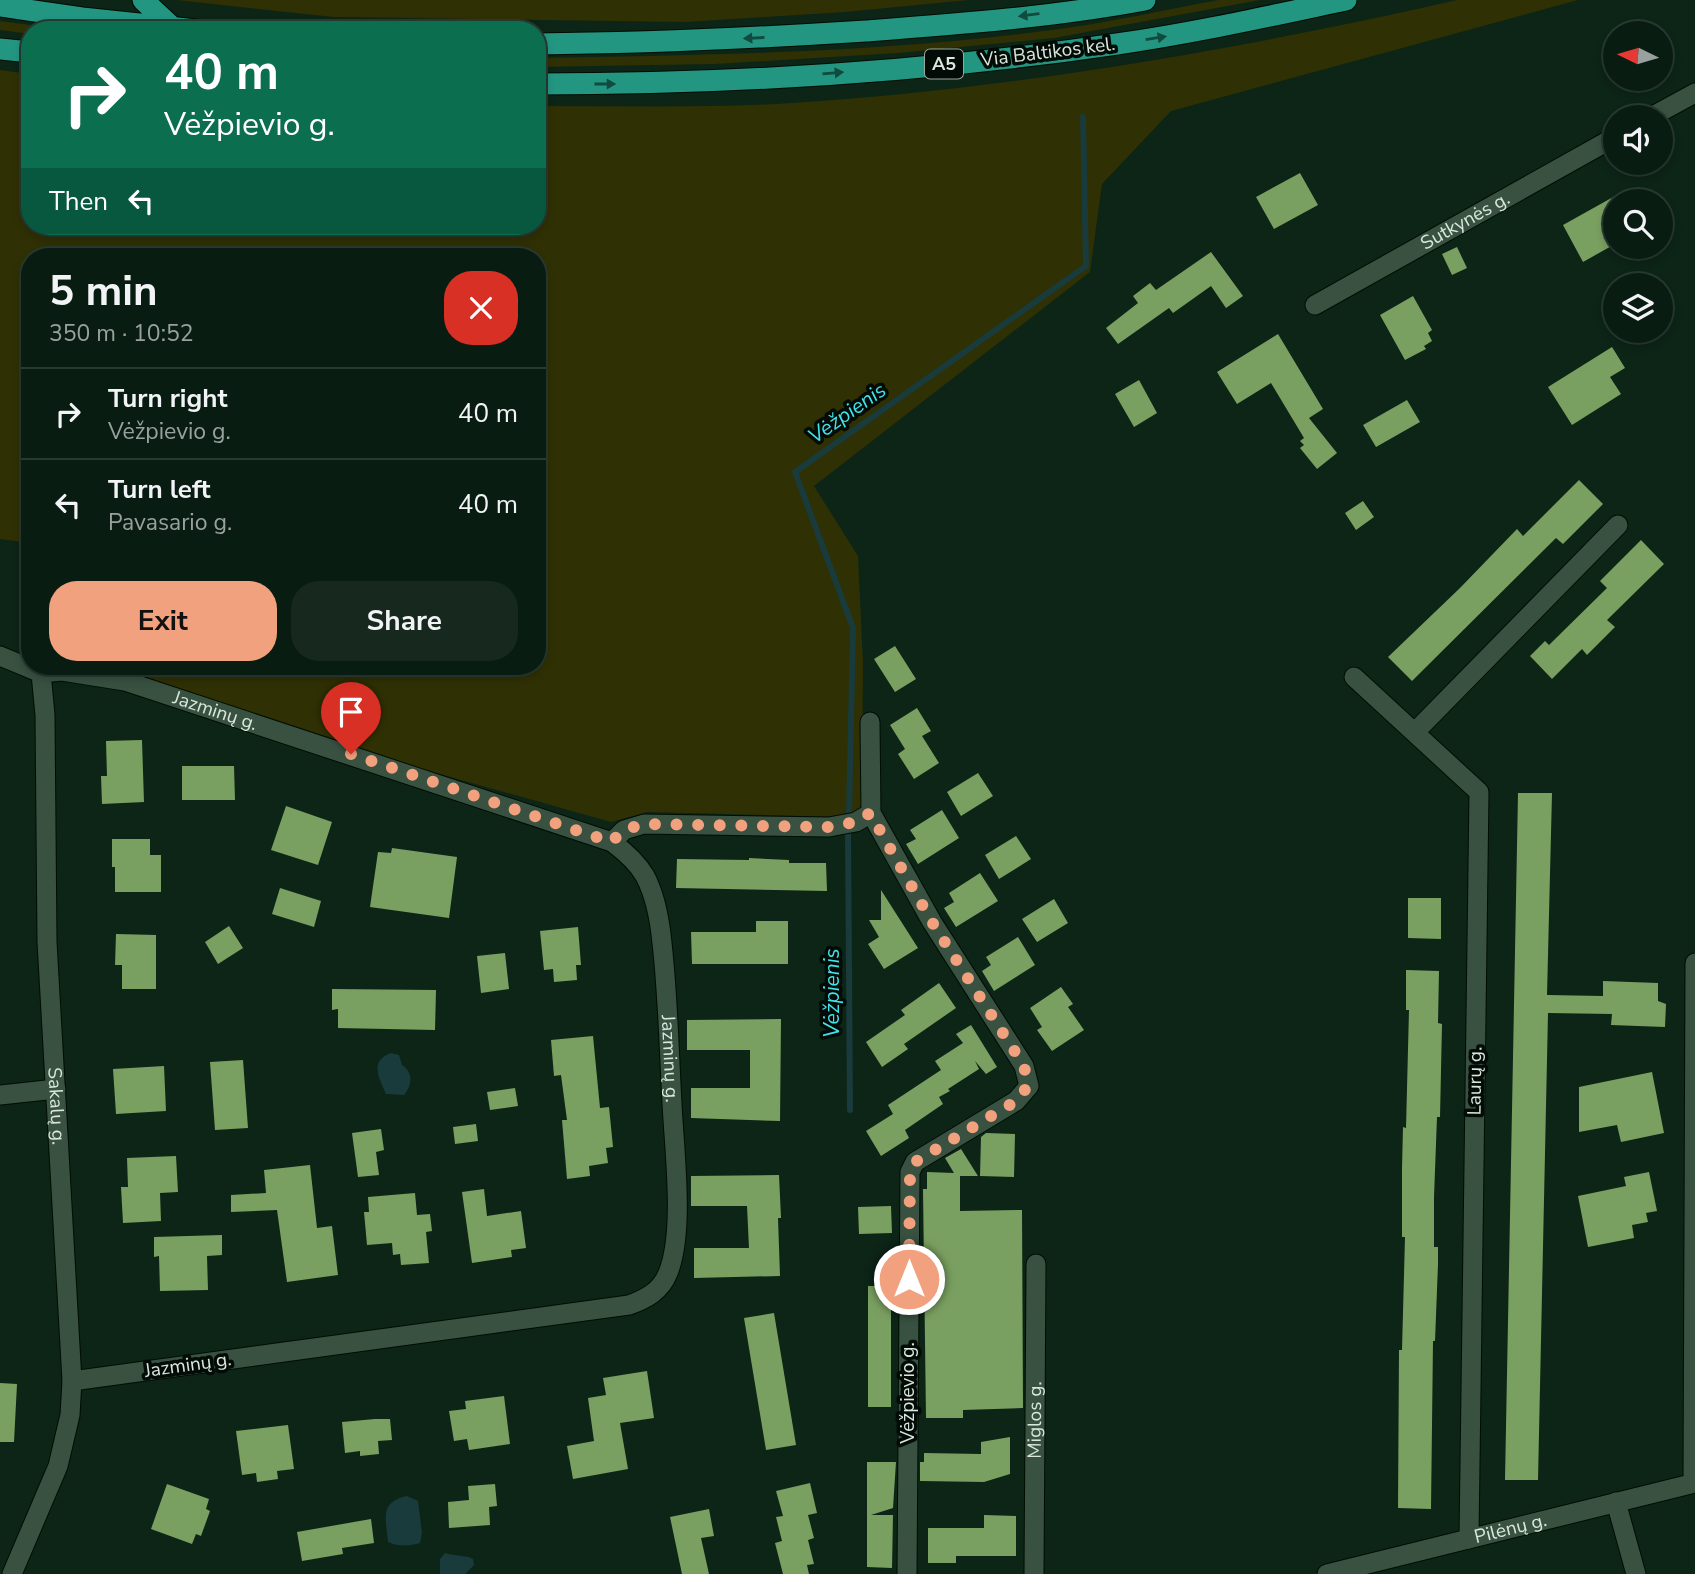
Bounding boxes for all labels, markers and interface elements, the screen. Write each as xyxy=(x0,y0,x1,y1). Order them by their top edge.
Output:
one-way arrow xyxy=(1018,10,1040,21)
north arrow xyxy=(1603,21,1673,91)
map controls xyxy=(1603,21,1673,343)
street label: Via Baltikos kel. xyxy=(978,31,1117,73)
one-way arrow xyxy=(1145,32,1167,43)
one-way arrow xyxy=(742,33,764,44)
text: 40 m xyxy=(164,39,279,106)
icon: right xyxy=(49,49,140,140)
road number: A5 xyxy=(925,50,963,78)
one-way arrow xyxy=(822,67,844,78)
one-way arrow xyxy=(595,78,617,90)
text: Vėžpievio g. xyxy=(164,103,335,146)
button: sound xyxy=(1603,105,1673,175)
icon: left xyxy=(122,182,160,220)
text: Then xyxy=(49,184,108,219)
street label: Sutkynės g. xyxy=(1416,186,1514,256)
button: search xyxy=(1603,189,1673,259)
text: 5 min xyxy=(49,263,158,320)
button: close xyxy=(444,271,518,345)
button: layers xyxy=(1603,273,1673,343)
text: 350 m · 10:52 xyxy=(49,318,194,349)
water label: Vėžpienis xyxy=(802,376,892,450)
text: Turn right xyxy=(108,381,227,416)
icon: right xyxy=(49,395,87,433)
text: 40 m xyxy=(458,396,518,431)
text: Vėžpievio g. xyxy=(108,416,231,447)
text: Turn left xyxy=(108,472,211,507)
icon: left xyxy=(49,486,87,524)
text: 40 m xyxy=(458,487,518,522)
text: Pavasario g. xyxy=(108,507,232,538)
button: Exit xyxy=(49,581,277,661)
button: Share xyxy=(291,581,518,661)
pin xyxy=(321,682,381,754)
street label: Jazminų g. xyxy=(169,684,261,737)
icon: arrive xyxy=(332,693,370,731)
water label: Vėžpienis xyxy=(818,948,846,1038)
street label: Jazminų g. xyxy=(655,1013,685,1103)
street label: Laurų g. xyxy=(1461,1046,1489,1116)
street label: Sakalų g. xyxy=(41,1067,72,1146)
position arrow xyxy=(872,1242,946,1316)
street label: Vėžpievio g. xyxy=(895,1342,921,1445)
street label: Jazminų g. xyxy=(142,1346,233,1384)
street label: Miglos g. xyxy=(1022,1381,1048,1459)
street label: Pilėnų g. xyxy=(1471,1507,1549,1550)

